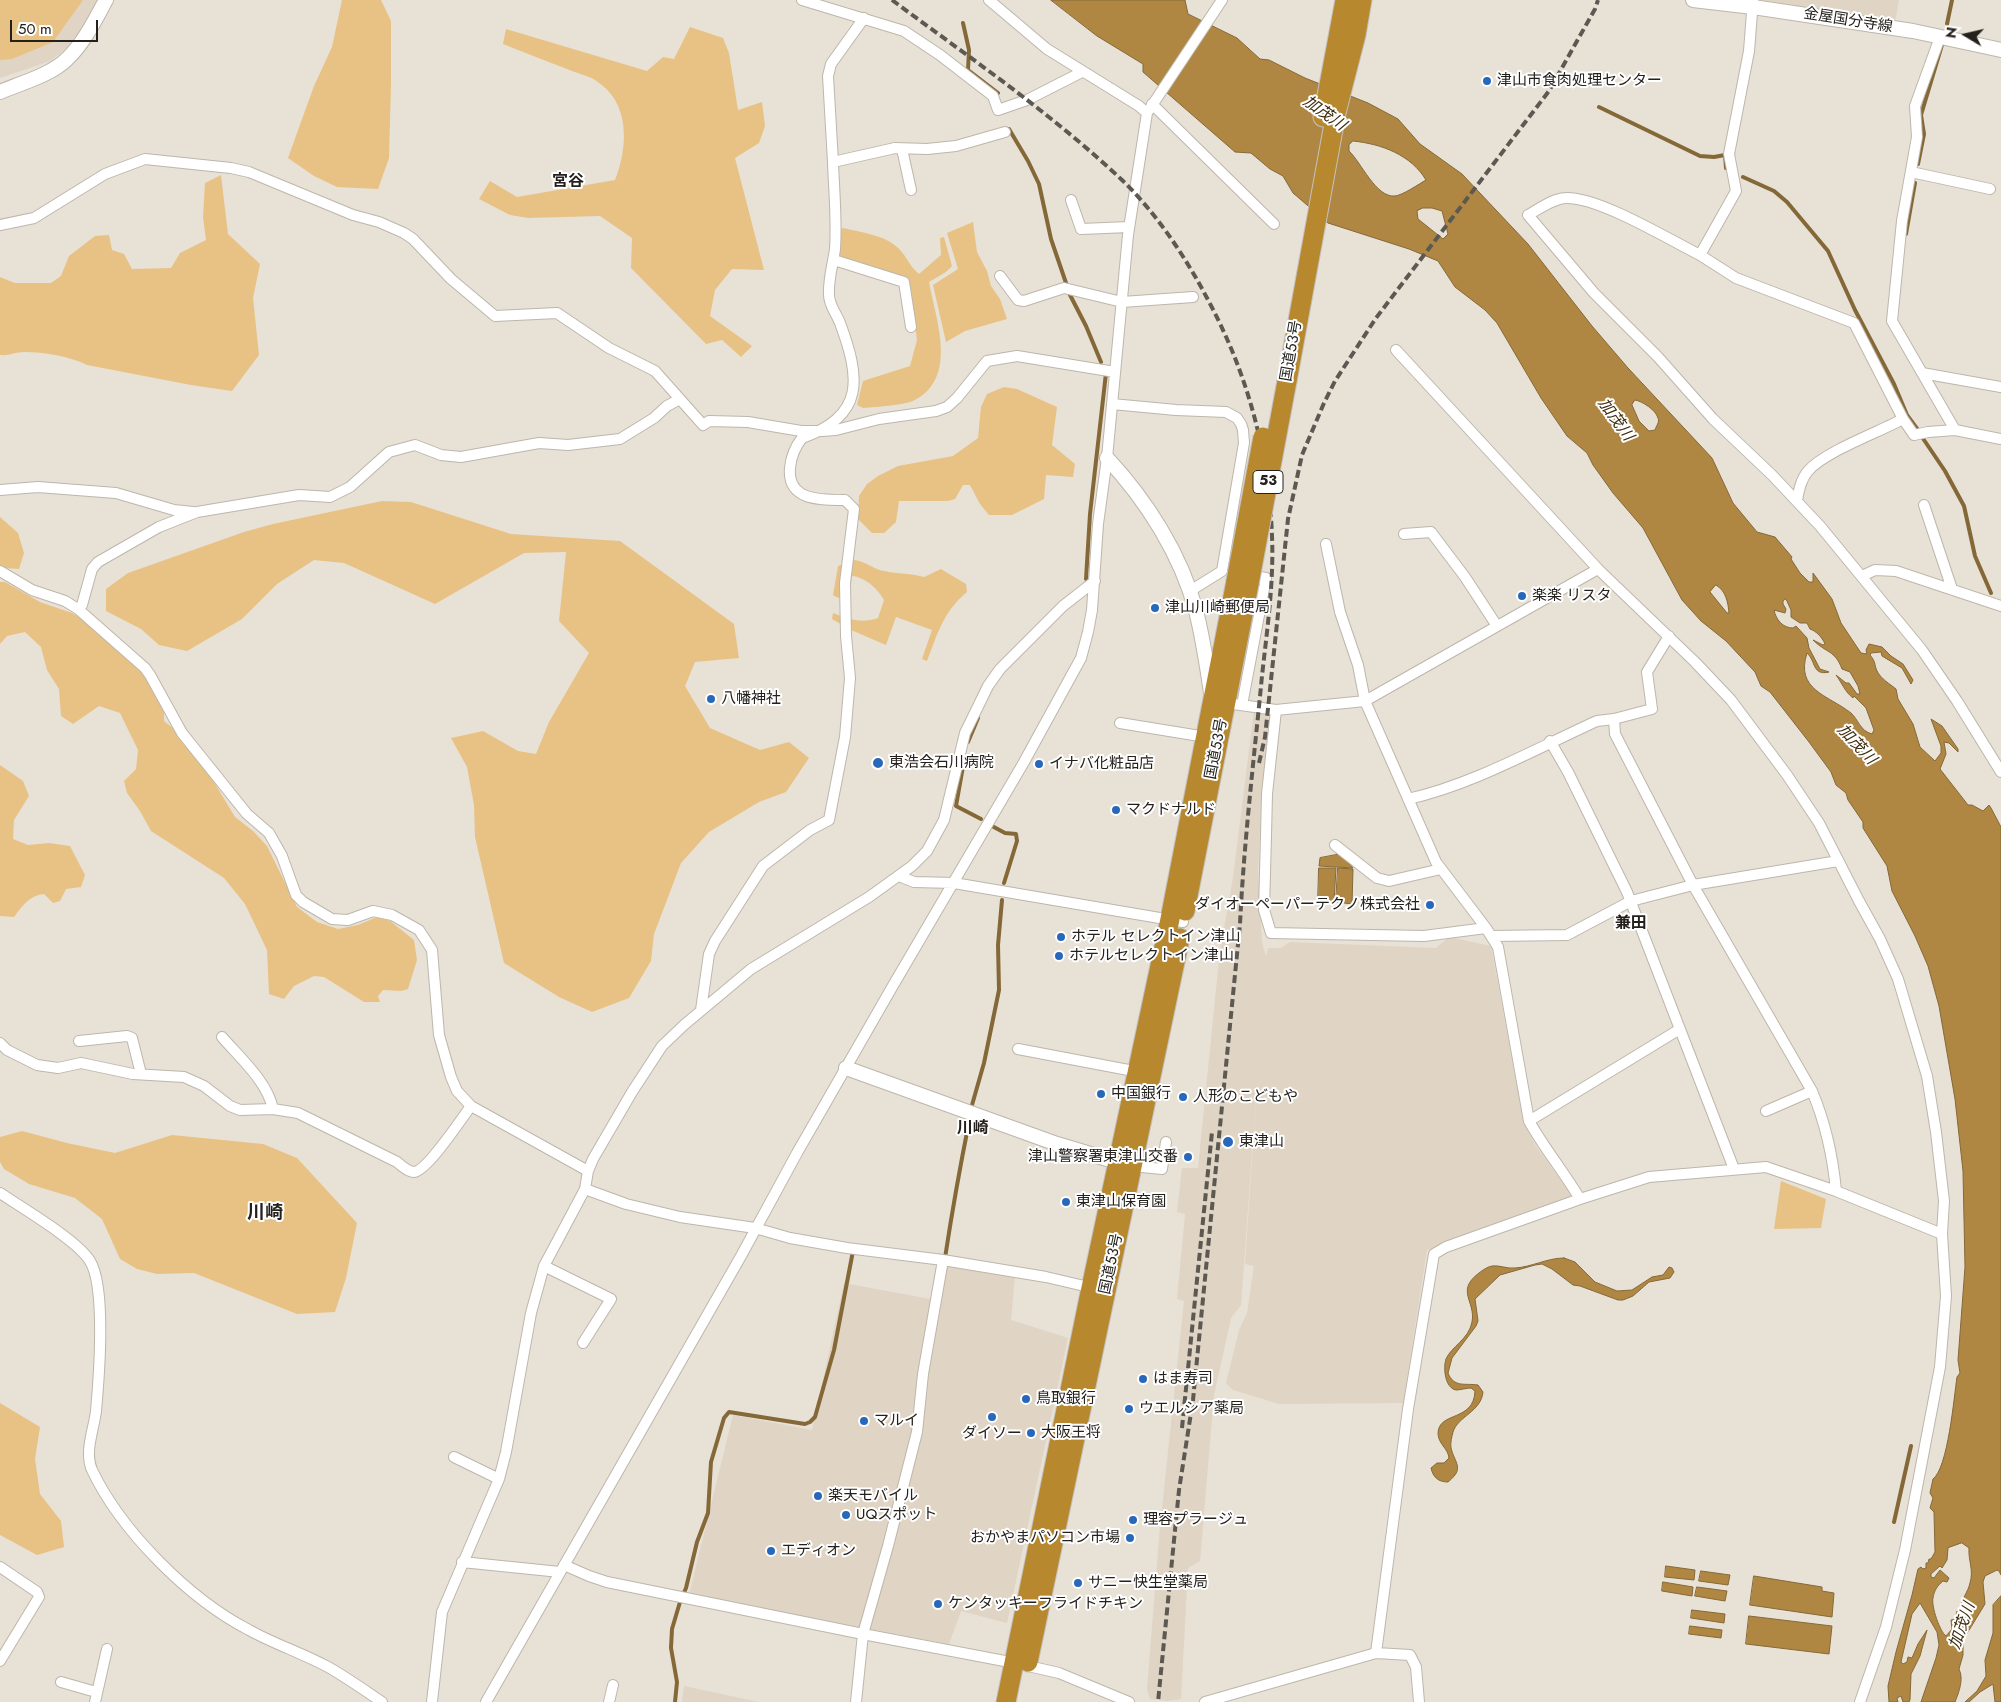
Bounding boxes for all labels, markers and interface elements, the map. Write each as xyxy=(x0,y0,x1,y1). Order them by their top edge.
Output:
street label: 金屋国分寺線 xyxy=(1802,5,1894,37)
scale bar xyxy=(12,10,100,42)
north arrow xyxy=(1941,10,1991,60)
text: 50 m xyxy=(18,18,52,40)
text: N xyxy=(1940,26,1962,40)
place label: 津山市食肉処理センター xyxy=(1497,72,1662,90)
marker: 津山市食肉処理センター xyxy=(1481,75,1493,87)
water label: 加茂川 xyxy=(1299,92,1349,136)
district label: 宮谷 xyxy=(552,172,584,192)
street label: 国道53号 xyxy=(1278,319,1306,383)
water label: 加茂川 xyxy=(1593,395,1637,445)
road number: 53 xyxy=(1253,471,1283,494)
place label: 楽楽 リスタ xyxy=(1532,587,1611,605)
marker: 楽楽 リスタ xyxy=(1516,590,1528,602)
place label: 津山川崎郵便局 xyxy=(1165,599,1270,617)
marker: 津山川崎郵便局 xyxy=(1149,602,1161,614)
place label: 八幡神社 xyxy=(721,690,781,708)
marker: 八幡神社 xyxy=(705,693,717,705)
street label: 国道53号 xyxy=(1202,717,1232,781)
water label: 加茂川 xyxy=(1833,721,1879,769)
place label: 東浩会石川病院 xyxy=(889,754,994,772)
place label: イナバ化粧品店 xyxy=(1049,755,1154,773)
marker: 東浩会石川病院 xyxy=(871,756,885,770)
marker: イナバ化粧品店 xyxy=(1033,758,1045,770)
place label: マクドナルド xyxy=(1126,801,1216,819)
marker: マクドナルド xyxy=(1110,804,1122,816)
place label: ダイオーペーパーテクノ株式会社 xyxy=(1195,896,1420,914)
marker: ダイオーペーパーテクノ株式会社 xyxy=(1424,899,1436,911)
district label: 兼田 xyxy=(1615,914,1647,934)
place label: ホテル セレクトイン津山 xyxy=(1071,928,1240,946)
marker: ホテル セレクトイン津山 xyxy=(1055,931,1067,943)
place label: ホテルセレクトイン津山 xyxy=(1069,947,1234,965)
marker: ホテルセレクトイン津山 xyxy=(1053,950,1065,962)
place label: 中国銀行 xyxy=(1111,1085,1171,1103)
marker: 中国銀行 xyxy=(1095,1088,1107,1100)
place label: 人形のこどもや xyxy=(1193,1088,1298,1106)
marker: 人形のこどもや xyxy=(1177,1091,1189,1103)
district label: 川崎 xyxy=(957,1119,989,1139)
place label: 東津山 xyxy=(1239,1133,1284,1151)
marker: 東津山 xyxy=(1221,1135,1235,1149)
place label: 津山警察署東津山交番 xyxy=(1028,1148,1178,1166)
marker: 津山警察署東津山交番 xyxy=(1182,1151,1194,1163)
place label: 東津山保育園 xyxy=(1076,1193,1166,1211)
marker: 東津山保育園 xyxy=(1060,1196,1072,1208)
district label: 川崎 xyxy=(247,1203,283,1225)
street label: 国道53号 xyxy=(1097,1232,1127,1296)
place label: はま寿司 xyxy=(1153,1370,1213,1388)
marker: はま寿司 xyxy=(1137,1373,1149,1385)
place label: 鳥取銀行 xyxy=(1036,1390,1096,1408)
marker: 鳥取銀行 xyxy=(1020,1393,1032,1405)
place label: ウエルシア薬局 xyxy=(1139,1400,1244,1418)
marker: ウエルシア薬局 xyxy=(1123,1403,1135,1415)
marker: ダイソー xyxy=(986,1411,998,1423)
place label: マルイ xyxy=(874,1412,919,1430)
marker: マルイ xyxy=(858,1415,870,1427)
place label: 大阪王将 xyxy=(1041,1424,1101,1442)
place label: ダイソー xyxy=(962,1425,1022,1443)
marker: 大阪王将 xyxy=(1025,1427,1037,1439)
place label: 楽天モバイル xyxy=(828,1487,918,1505)
marker: 楽天モバイル xyxy=(812,1490,824,1502)
place label: UQスポット xyxy=(856,1506,937,1524)
marker: UQスポット xyxy=(840,1509,852,1521)
place label: 理容プラージュ xyxy=(1143,1511,1248,1529)
marker: 理容プラージュ xyxy=(1127,1514,1139,1526)
place label: おかやまパソコン市場 xyxy=(970,1529,1120,1547)
marker: おかやまパソコン市場 xyxy=(1124,1532,1136,1544)
place label: エディオン xyxy=(781,1542,856,1560)
marker: エディオン xyxy=(765,1545,777,1557)
place label: サニー快生堂薬局 xyxy=(1088,1574,1208,1592)
marker: サニー快生堂薬局 xyxy=(1072,1577,1084,1589)
place label: ケンタッキーフライドチキン xyxy=(948,1595,1143,1613)
marker: ケンタッキーフライドチキン xyxy=(932,1598,944,1610)
water label: 加茂川 xyxy=(1946,1600,1980,1652)

